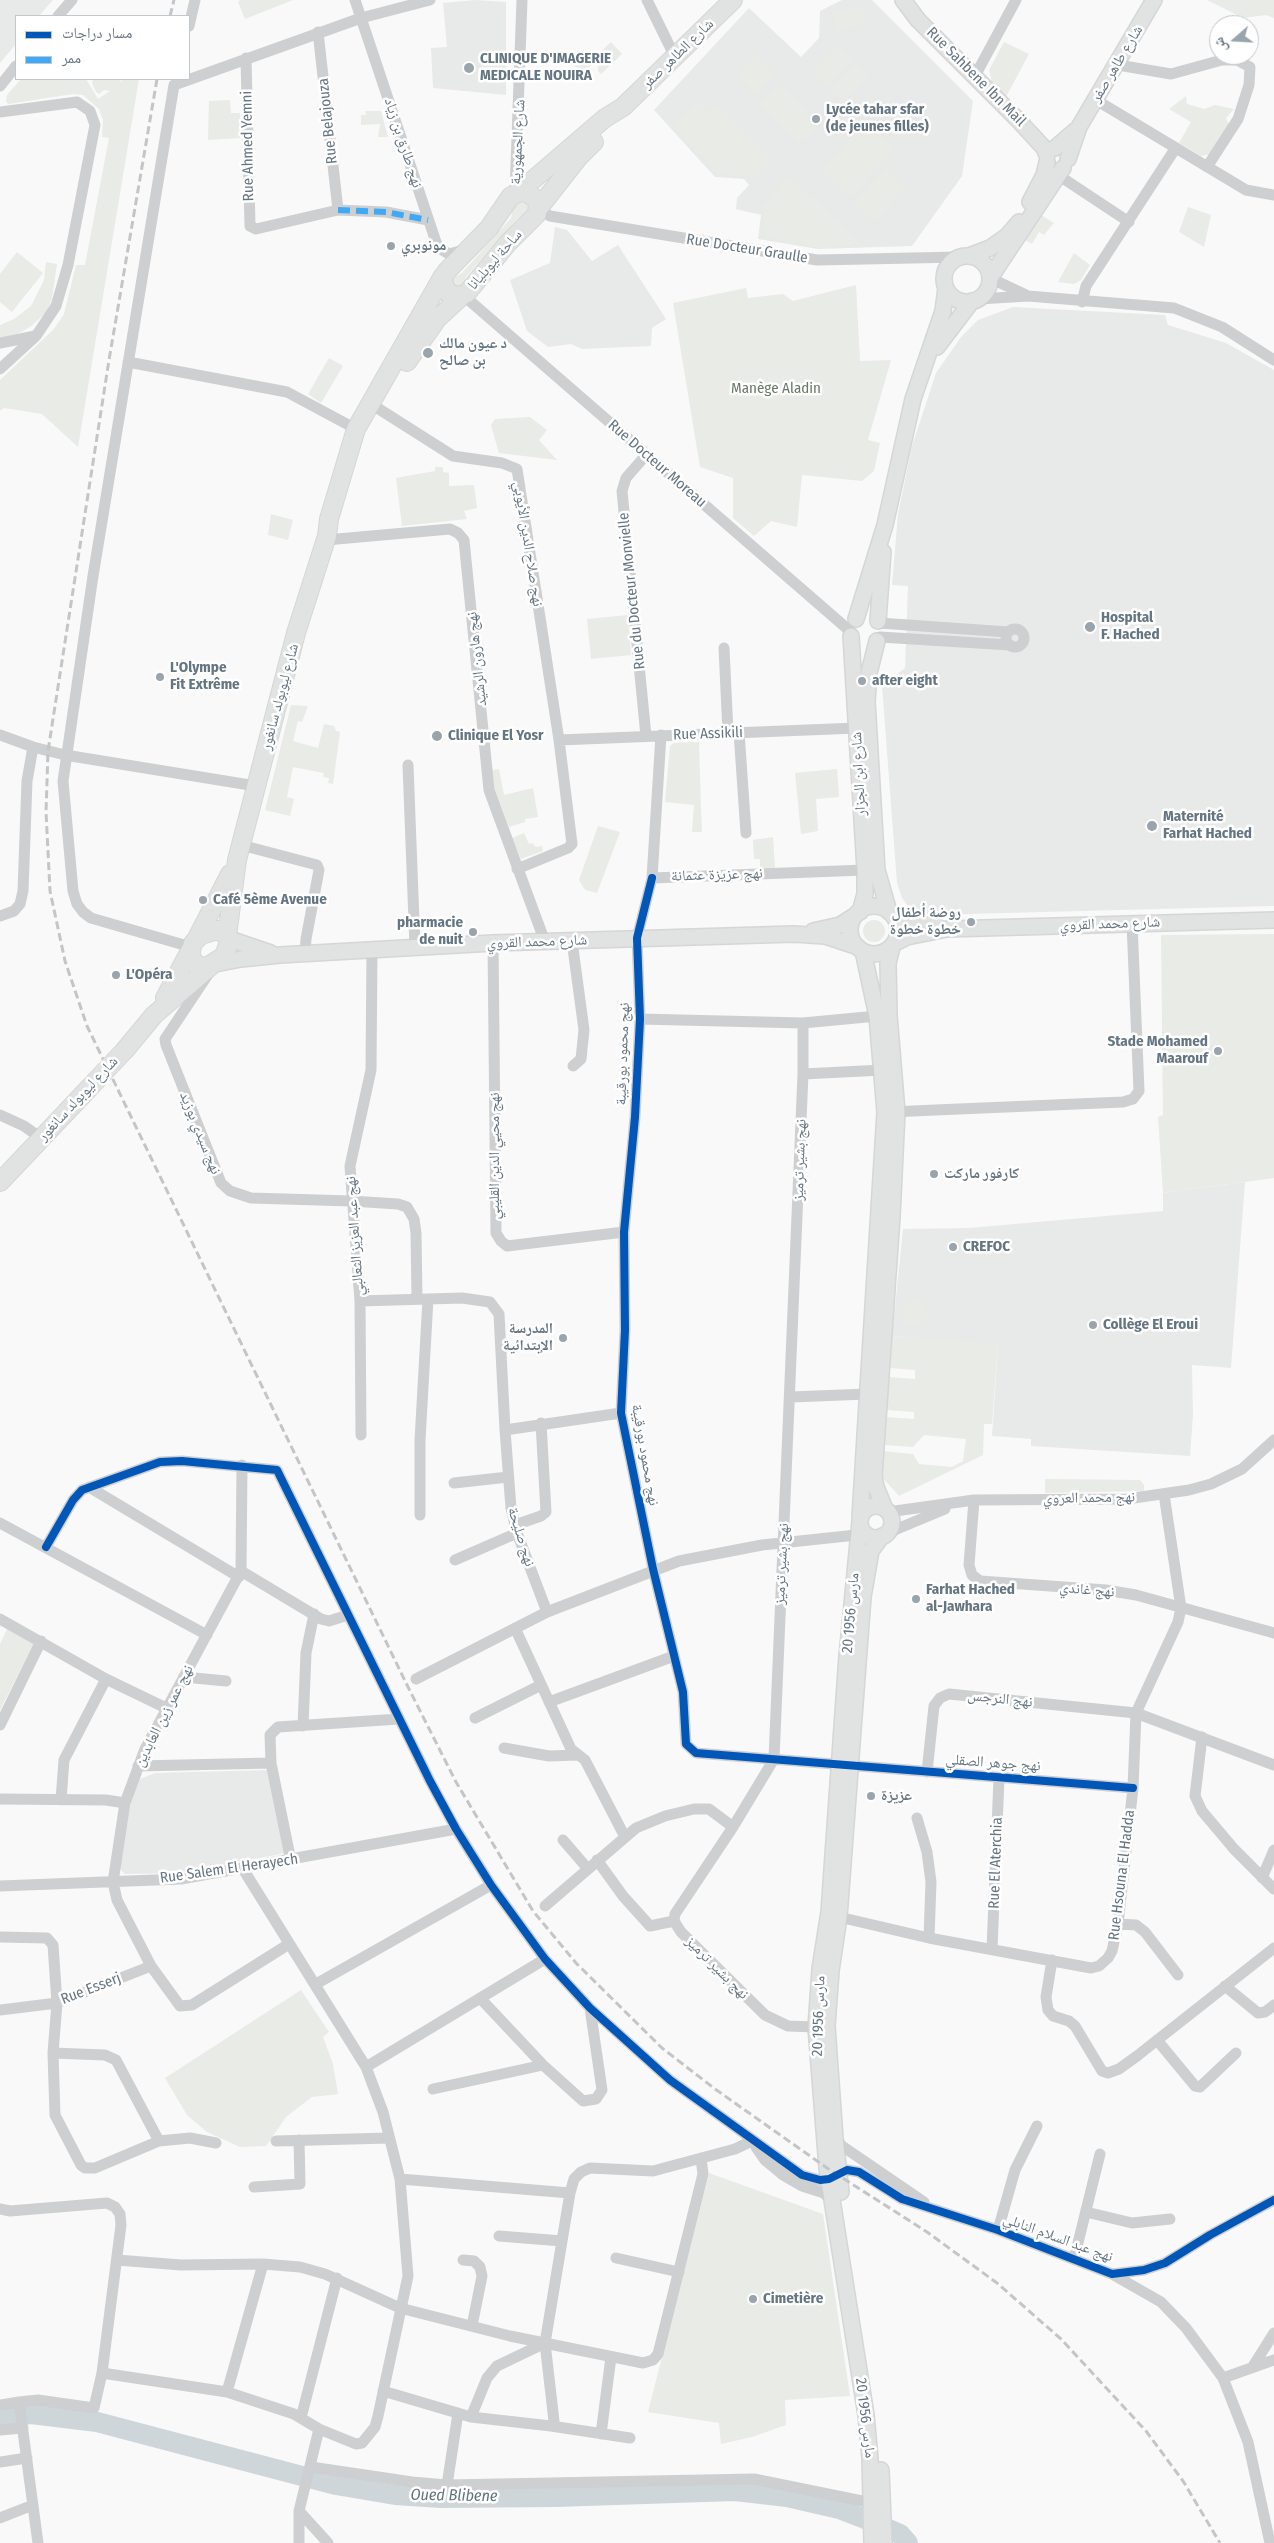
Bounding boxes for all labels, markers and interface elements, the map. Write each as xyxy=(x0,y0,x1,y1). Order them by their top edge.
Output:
legend xyxy=(15,15,190,80)
street label: شارع الطاهر صفر xyxy=(638,15,718,93)
north arrow xyxy=(1209,15,1259,65)
street label: شارع طاهر صفر xyxy=(1087,22,1147,106)
text: مسار دراجات xyxy=(62,24,132,42)
street label: Rue Sahbene Ibn Mail xyxy=(923,24,1029,130)
text: ش xyxy=(1210,35,1231,55)
text: ممر xyxy=(62,49,81,67)
place label: CLINIQUE D'IMAGERIE MEDICALE NOUIRA xyxy=(480,50,611,85)
marker: CLINIQUE D'IMAGERIE MEDICALE NOUIRA xyxy=(462,61,476,75)
street label: Rue Belajouza xyxy=(315,77,341,165)
street label: Rue Ahmed Yemni xyxy=(238,91,258,201)
street label: نهج طارق بن زياد xyxy=(380,96,426,190)
street label: شارع الجمهورية xyxy=(507,99,529,185)
place label: Lycée tahar sfar (de jeunes filles) xyxy=(826,101,929,136)
marker: Lycée tahar sfar (de jeunes filles) xyxy=(810,113,822,125)
street label: ساحة ليوبليانا xyxy=(464,226,526,294)
street label: Rue Docteur Graulle xyxy=(685,231,809,267)
place label: مونوبري xyxy=(401,237,446,255)
marker: مونوبري xyxy=(385,240,397,252)
place label: د عيون مالك بن صالح xyxy=(439,335,507,370)
marker: د عيون مالك بن صالح xyxy=(421,346,435,360)
park label: Manège Aladin xyxy=(731,380,821,398)
street label: Rue Docteur Moreau xyxy=(604,416,710,512)
street label: نهج صلاح الدين الأيوبي xyxy=(509,480,547,608)
street label: Rue du Docteur Monvielle xyxy=(615,512,649,670)
place label: Hospital F. Hached xyxy=(1101,609,1160,644)
street label: نهج هارون الرشيد xyxy=(463,611,491,707)
marker: Hospital F. Hached xyxy=(1083,620,1097,634)
street label: شارع ليوبولد سانغور xyxy=(257,642,303,752)
place label: L'Olympe Fit Extrême xyxy=(170,659,240,694)
marker: L'Olympe Fit Extrême xyxy=(154,671,166,683)
place label: after eight xyxy=(872,672,938,690)
marker: after eight xyxy=(856,675,868,687)
street label: Rue Assikili xyxy=(673,724,743,744)
place label: Clinique El Yosr xyxy=(448,727,544,745)
marker: Clinique El Yosr xyxy=(430,729,444,743)
street label: شارع ابن الجزار xyxy=(848,731,870,817)
place label: Maternité Farhat Hached xyxy=(1163,808,1252,843)
marker: Maternité Farhat Hached xyxy=(1145,819,1159,833)
street label: نهج عزيزة عثمانة xyxy=(671,864,763,886)
place label: Café 5ème Avenue xyxy=(213,891,327,909)
marker: Café 5ème Avenue xyxy=(197,894,209,906)
place label: روضة أطفال خطوة خطوة xyxy=(890,904,961,939)
street label: شارع محمد القروي xyxy=(1059,913,1161,935)
place label: pharmacie de nuit xyxy=(397,914,463,949)
marker: روضة أطفال خطوة خطوة xyxy=(965,916,977,928)
marker: pharmacie de nuit xyxy=(467,926,479,938)
street label: شارع محمد القروي xyxy=(486,931,588,953)
place label: L'Opéra xyxy=(126,966,173,984)
marker: L'Opéra xyxy=(110,969,122,981)
street label: نهج محمود بورقيبة xyxy=(612,1002,634,1106)
place label: Stade Mohamed Maarouf xyxy=(1107,1033,1208,1068)
marker: Stade Mohamed Maarouf xyxy=(1212,1045,1224,1057)
street label: شارع ليوبولد سانغور xyxy=(34,1053,122,1145)
street label: نهج سيدي بوزيد xyxy=(175,1089,225,1177)
street label: نهج محيي الدين القليبي xyxy=(486,1092,504,1220)
street label: نهج بشير ترميز xyxy=(790,1119,810,1201)
place label: كارفور ماركت xyxy=(944,1165,1019,1183)
marker: كارفور ماركت xyxy=(928,1168,940,1180)
street label: نهج عبد العزيز الثعالبي xyxy=(342,1176,368,1296)
place label: CREFOC xyxy=(963,1238,1010,1256)
marker: CREFOC xyxy=(947,1241,959,1253)
place label: Collège El Eroui xyxy=(1103,1316,1198,1334)
marker: Collège El Eroui xyxy=(1087,1319,1099,1331)
place label: المدرسة الإبتدائية xyxy=(503,1320,553,1355)
marker: المدرسة الإبتدائية xyxy=(557,1332,569,1344)
street label: نهج محمود بورقيبة xyxy=(627,1403,663,1507)
street label: نهج محمد العروي xyxy=(1043,1488,1135,1508)
street label: نهج صليحة xyxy=(503,1505,539,1569)
street label: نهج بشير ترميز xyxy=(771,1523,793,1605)
street label: 20 مارس 1956 xyxy=(839,1572,863,1654)
street label: نهج غاندي xyxy=(1059,1579,1115,1601)
place label: Farhat Hached al-Jawhara xyxy=(926,1581,1015,1616)
marker: Farhat Hached al-Jawhara xyxy=(910,1593,922,1605)
street label: نهج عمر زين العابدين xyxy=(131,1662,197,1770)
street label: نهج النرجس xyxy=(967,1687,1033,1711)
street label: نهج جوهر الصقلي xyxy=(945,1751,1041,1775)
place label: عزيزة xyxy=(881,1787,912,1805)
marker: عزيزة xyxy=(865,1790,877,1802)
street label: Rue Hsouna El Hadda xyxy=(1105,1809,1139,1941)
street label: Rue El Aterchia xyxy=(985,1817,1007,1909)
street label: Rue Salem El Herayech xyxy=(159,1850,299,1888)
street label: نهج بشير ترميز xyxy=(682,1933,752,2003)
street label: Rue Esserj xyxy=(58,1969,124,2009)
street label: 20 مارس 1956 xyxy=(809,1975,829,2057)
street label: نهج عبد السلام النابلي xyxy=(1001,2210,1115,2266)
place label: Cimetière xyxy=(763,2290,823,2308)
marker: Cimetière xyxy=(747,2293,759,2305)
street label: 20 مارس 1956 xyxy=(851,2377,879,2459)
water label: Oued Blibene xyxy=(410,2486,498,2506)

